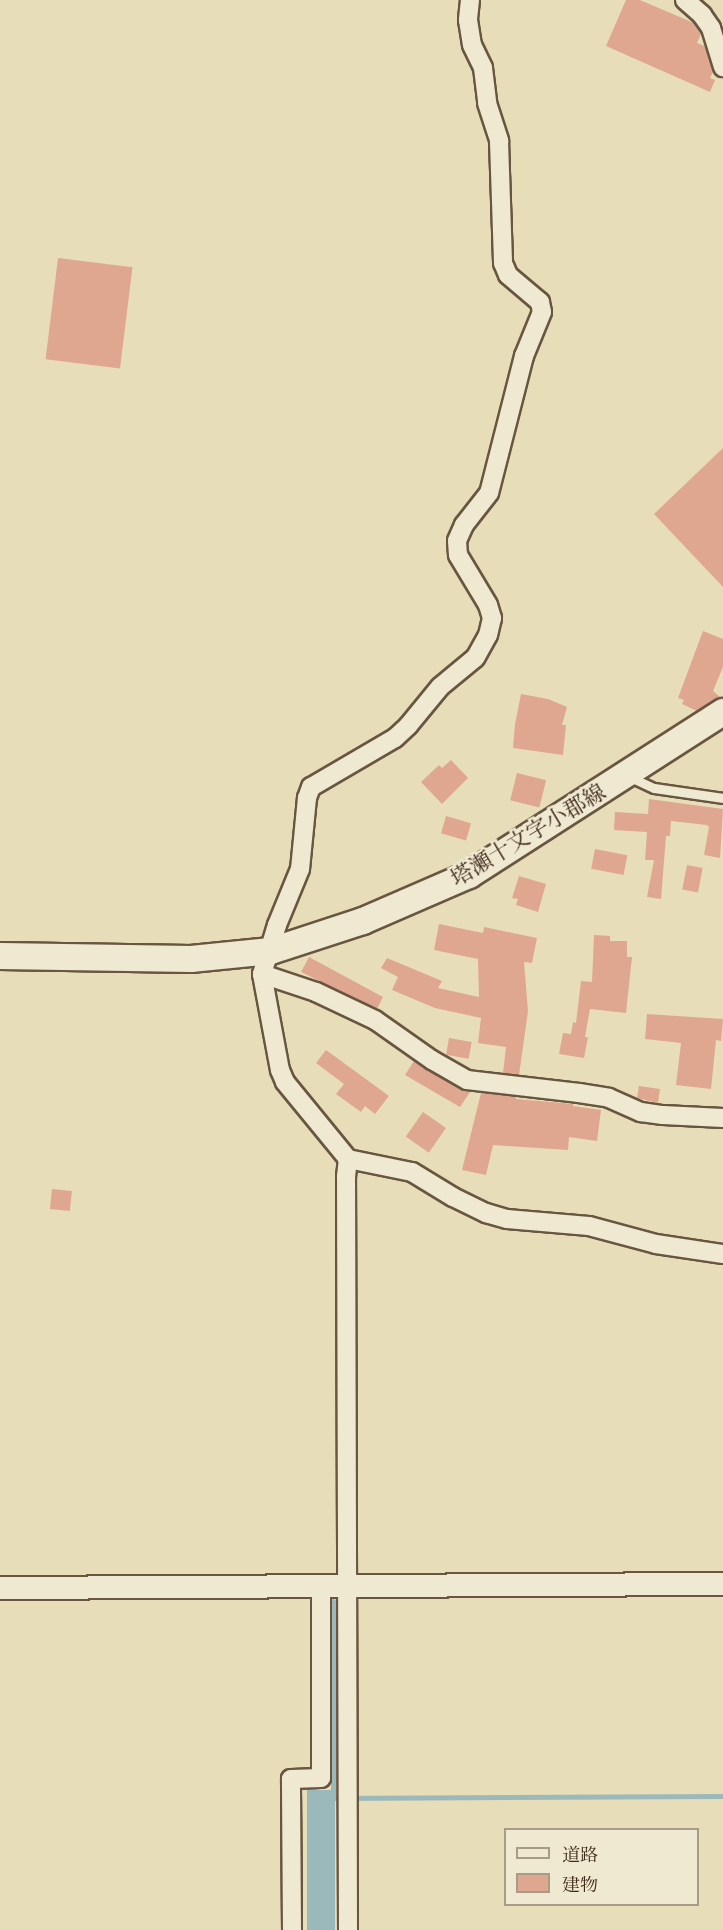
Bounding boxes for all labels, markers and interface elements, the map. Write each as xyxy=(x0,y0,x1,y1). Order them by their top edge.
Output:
street label: 塔瀬十文字小郡線 xyxy=(446,778,610,892)
legend xyxy=(504,1828,699,1906)
text: 道路 xyxy=(562,1844,598,1866)
text: 建物 xyxy=(562,1874,598,1896)

